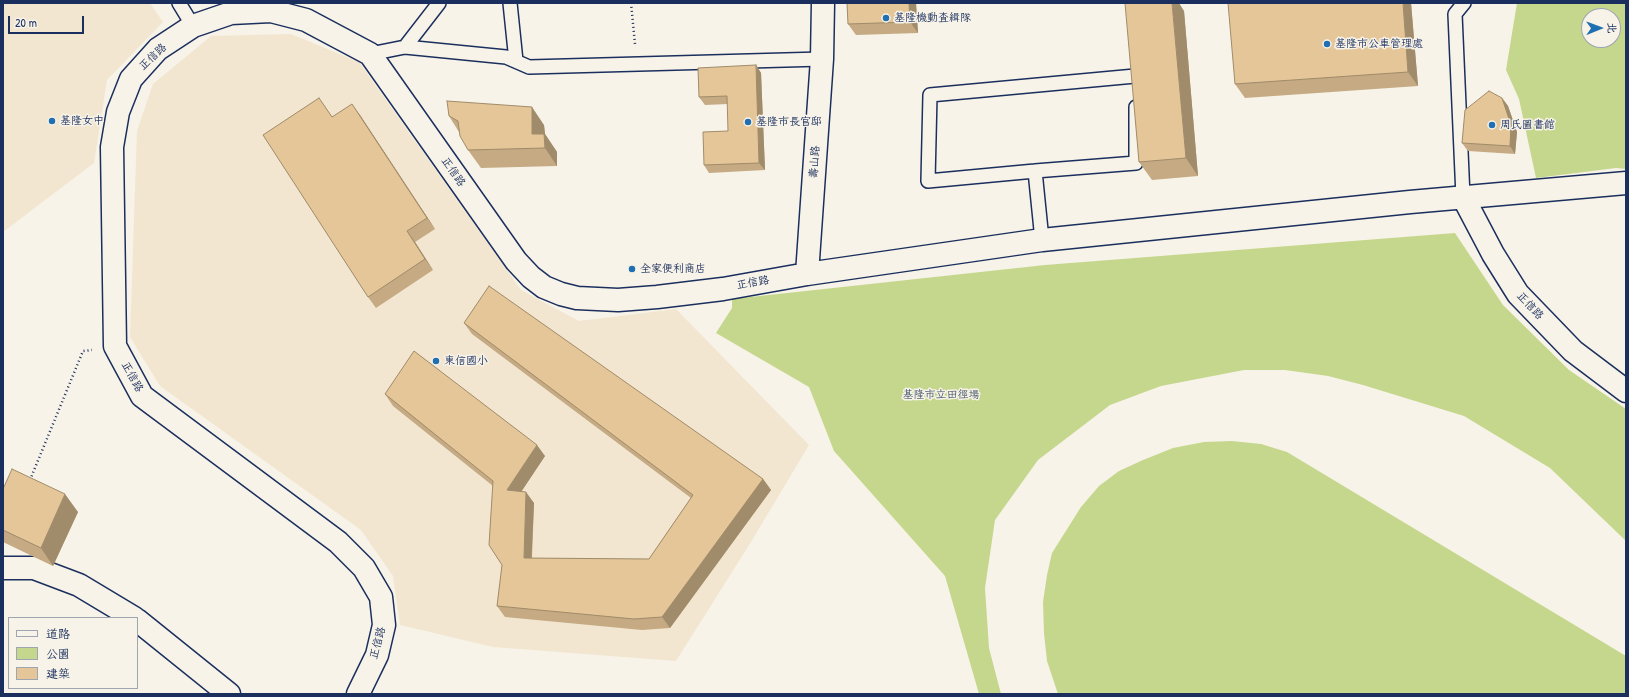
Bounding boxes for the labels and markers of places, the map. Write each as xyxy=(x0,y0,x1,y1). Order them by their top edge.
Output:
place label: 基隆機動查緝隊 xyxy=(894,11,971,25)
marker: 基隆機動查緝隊 xyxy=(881,13,891,23)
place label: 基隆市公車管理處 xyxy=(1335,37,1423,51)
marker: 基隆市公車管理處 xyxy=(1322,39,1332,49)
place label: 基隆女中 xyxy=(60,114,104,128)
place label: 基隆市長官邸 xyxy=(756,115,822,129)
marker: 基隆女中 xyxy=(47,116,57,126)
marker: 基隆市長官邸 xyxy=(743,117,753,127)
place label: 周氏圖書館 xyxy=(1500,118,1555,132)
marker: 周氏圖書館 xyxy=(1487,120,1497,130)
place label: 全家便利商店 xyxy=(640,262,706,276)
marker: 全家便利商店 xyxy=(627,264,637,274)
place label: 東信國小 xyxy=(444,354,488,368)
marker: 東信國小 xyxy=(431,356,441,366)

